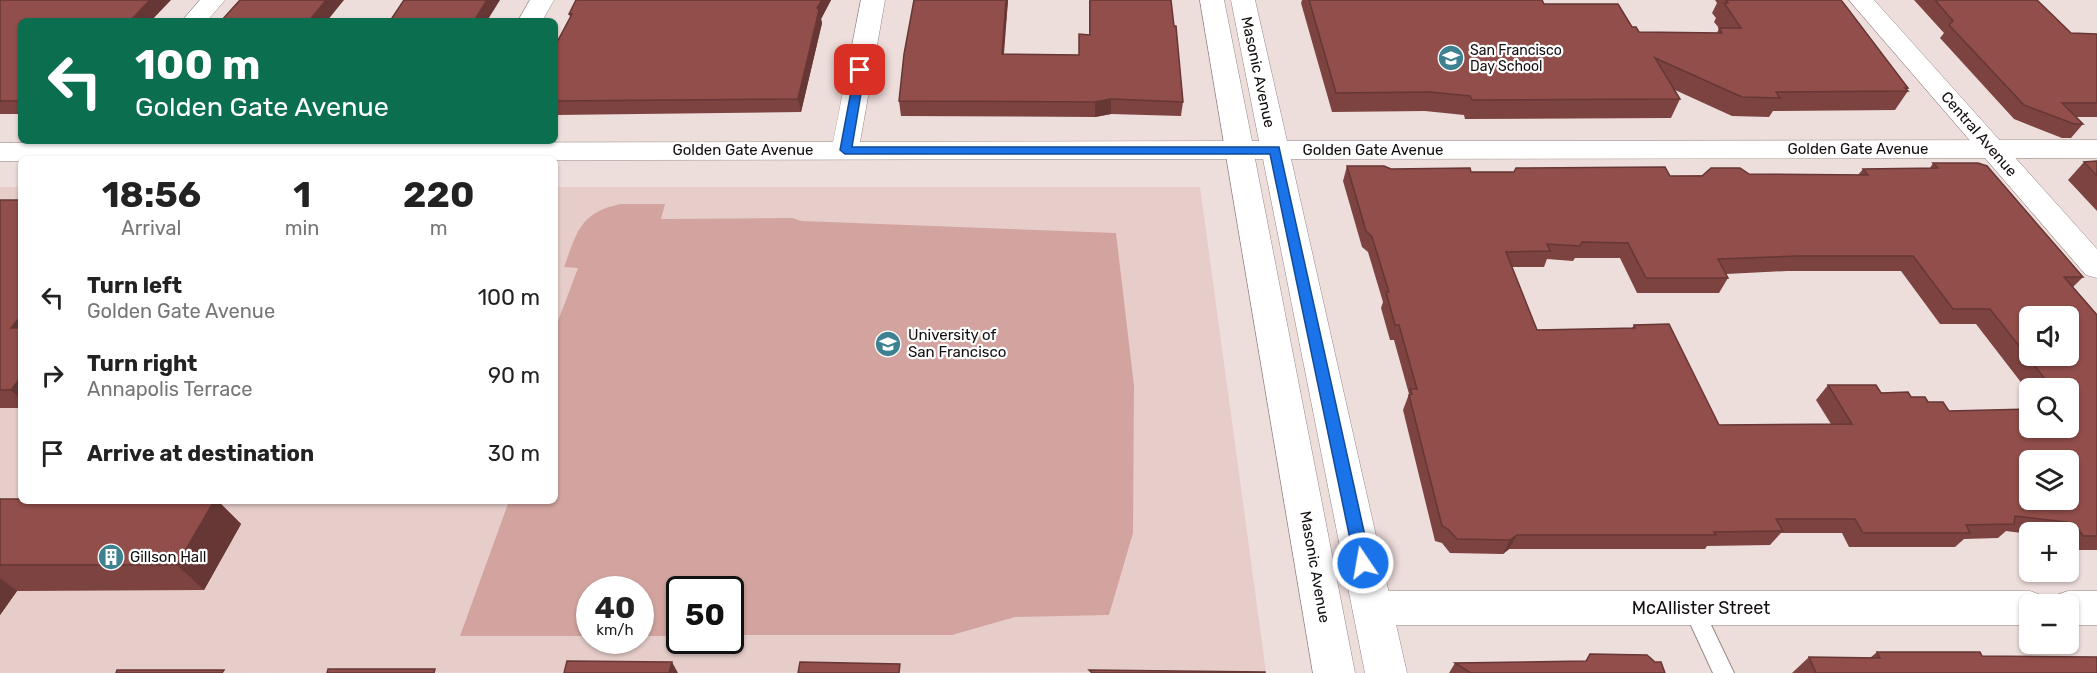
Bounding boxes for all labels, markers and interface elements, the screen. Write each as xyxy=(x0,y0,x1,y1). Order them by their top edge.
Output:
street label: Masonic Avenue xyxy=(1237,15,1279,129)
text: 100 m xyxy=(135,40,260,90)
icon: left xyxy=(36,42,114,120)
place label: San Francisco Day School xyxy=(1470,42,1562,75)
school or university icon: San Francisco Day School xyxy=(1436,43,1466,73)
pin xyxy=(834,44,885,95)
icon: arrive xyxy=(843,53,876,86)
street label: Central Avenue xyxy=(1937,88,2021,180)
text: Golden Gate Avenue xyxy=(135,91,389,123)
street label: Golden Gate Avenue xyxy=(1787,140,1929,158)
street label: Golden Gate Avenue xyxy=(672,141,814,159)
street label: Golden Gate Avenue xyxy=(1302,141,1444,159)
text: 18:56 xyxy=(102,173,201,216)
text: 1 xyxy=(293,173,311,216)
text: 220 xyxy=(403,173,474,216)
text: Arrival xyxy=(121,216,181,240)
text: min xyxy=(285,216,319,240)
text: m xyxy=(430,216,448,240)
text: Turn left xyxy=(87,272,182,299)
icon: left xyxy=(36,281,69,314)
text: 100 m xyxy=(478,284,540,311)
text: Golden Gate Avenue xyxy=(87,299,275,323)
map controls xyxy=(2019,306,2079,654)
button: sound xyxy=(2019,306,2079,366)
place label: University of San Francisco xyxy=(908,326,1006,361)
school or university icon: University of San Francisco xyxy=(873,329,903,359)
text: Turn right xyxy=(87,350,197,377)
icon: right xyxy=(36,359,69,392)
text: 90 m xyxy=(488,362,540,389)
text: Annapolis Terrace xyxy=(87,377,253,401)
button: search xyxy=(2019,378,2079,438)
icon: arrive xyxy=(36,437,69,470)
text: Arrive at destination xyxy=(87,440,314,467)
text: 30 m xyxy=(488,440,540,467)
button: layers xyxy=(2019,450,2079,510)
street label: Masonic Avenue xyxy=(1296,510,1334,624)
button: + xyxy=(2019,522,2079,582)
position arrow xyxy=(1331,531,1395,595)
building icon: Gillson Hall xyxy=(96,542,126,572)
place label: Gillson Hall xyxy=(130,548,206,566)
speed limit sign: 50 xyxy=(666,576,744,654)
text: 40 xyxy=(595,590,635,626)
button: − xyxy=(2019,594,2079,654)
street label: McAllister Street xyxy=(1632,597,1770,619)
text: km/h xyxy=(596,621,634,639)

